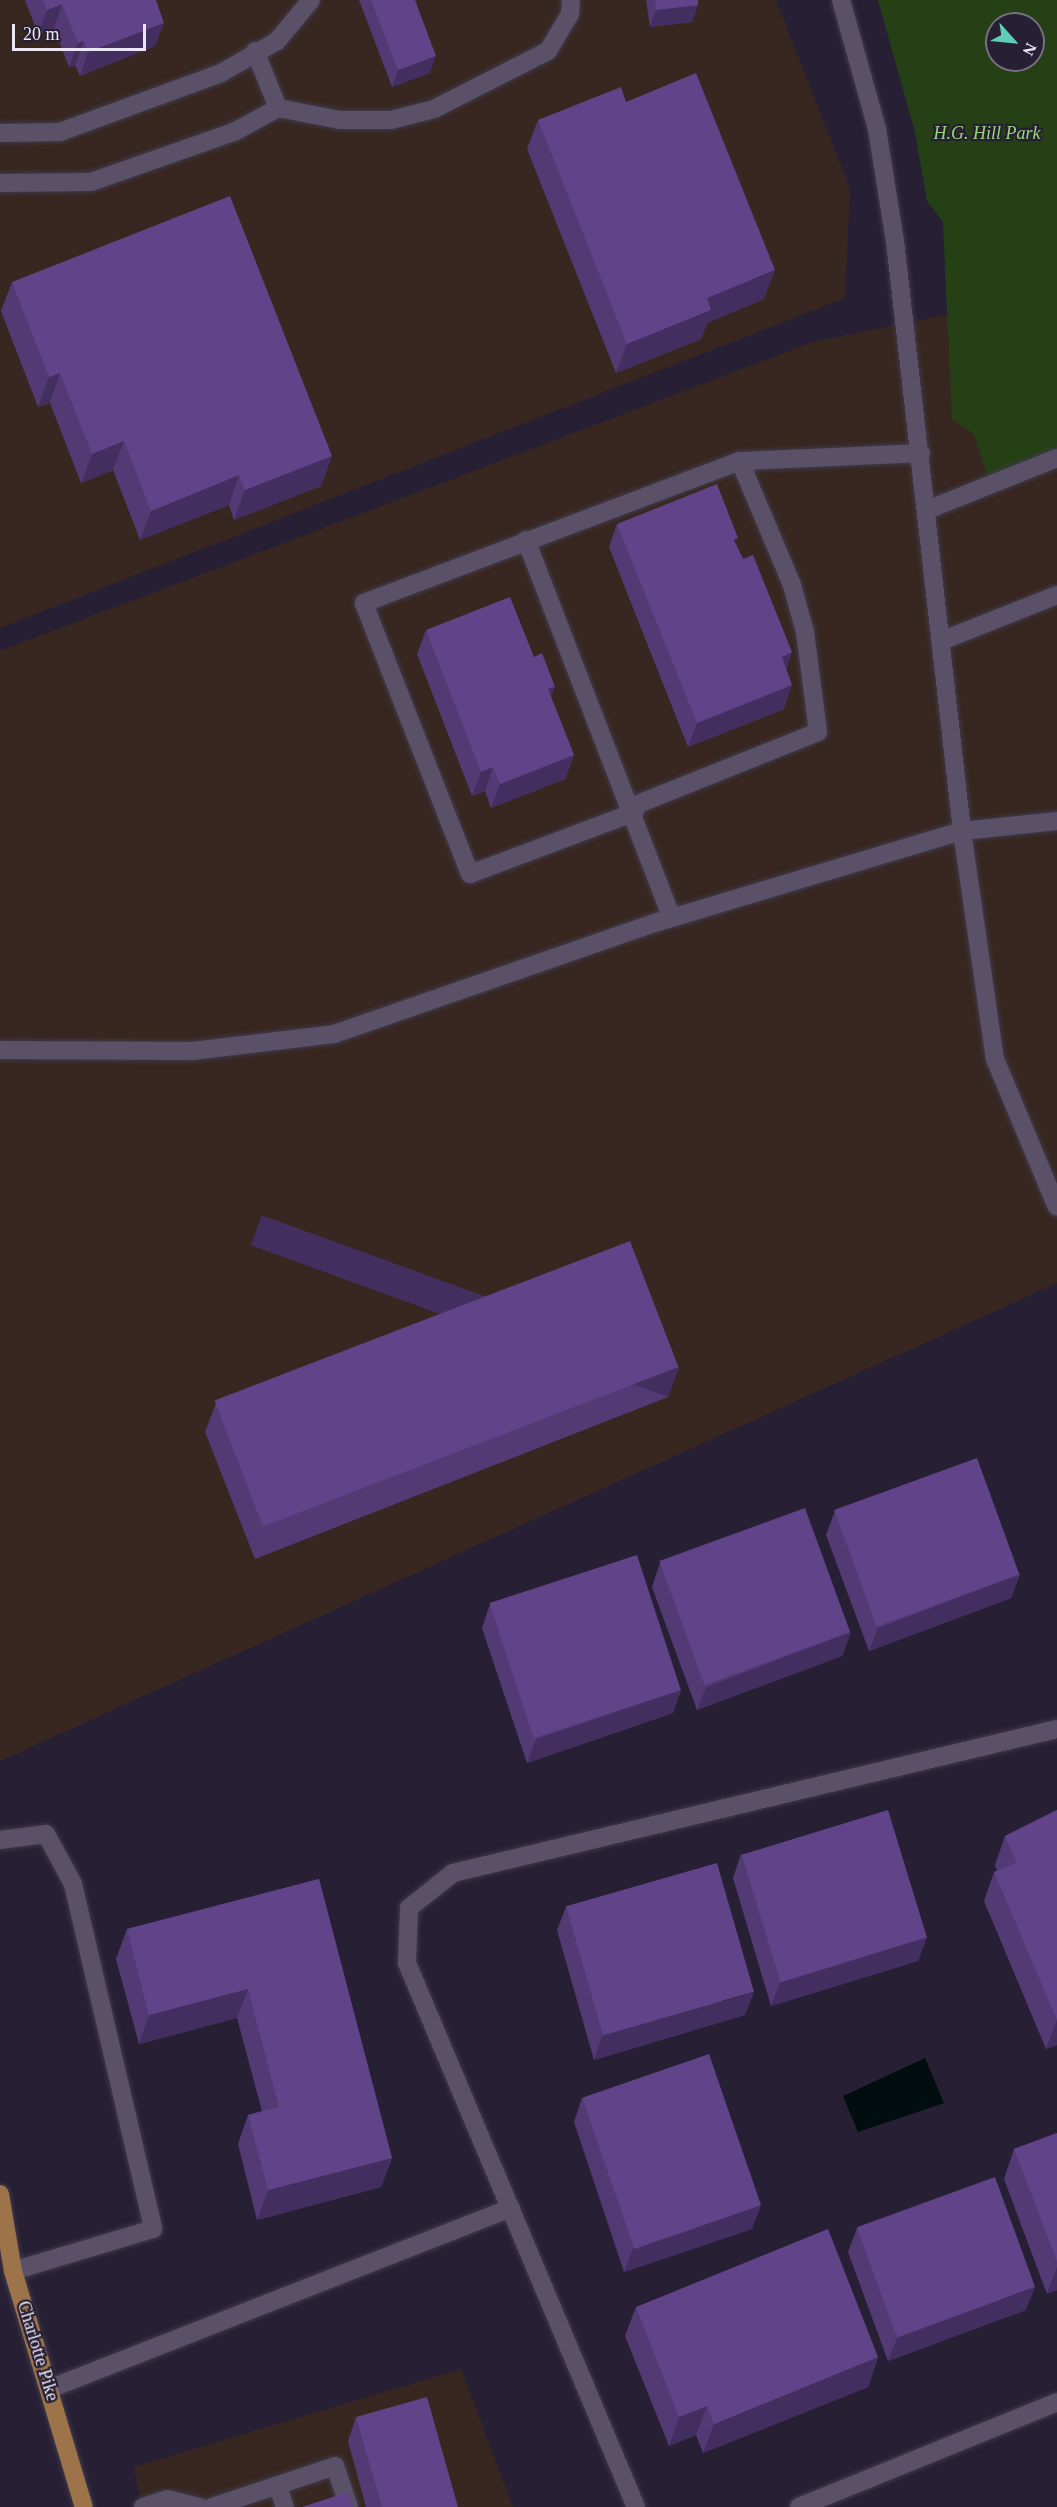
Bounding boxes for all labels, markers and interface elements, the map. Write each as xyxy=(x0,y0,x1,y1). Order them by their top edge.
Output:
scale bar xyxy=(15,12,148,50)
north arrow xyxy=(985,12,1045,72)
text: 20 m xyxy=(23,24,60,44)
text: N xyxy=(1020,40,1040,59)
park label: H.G. Hill Park xyxy=(934,122,1040,144)
street label: Charlotte Pike xyxy=(13,2298,63,2404)

